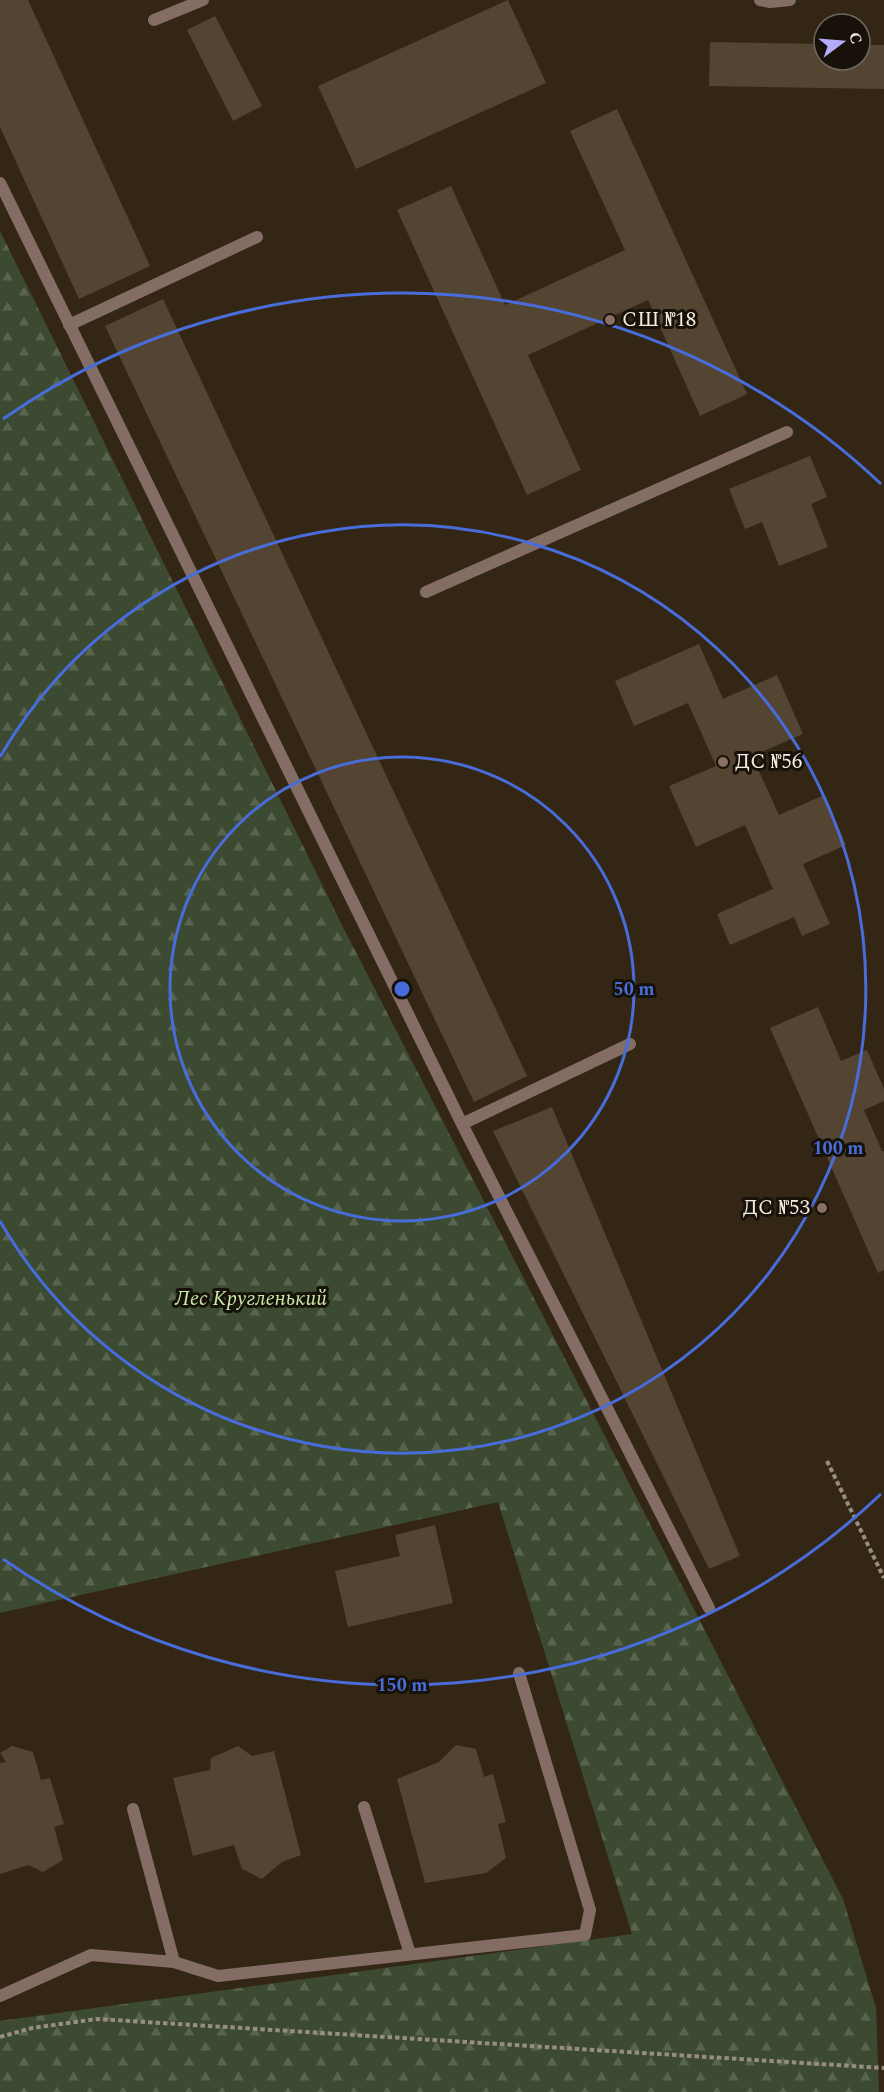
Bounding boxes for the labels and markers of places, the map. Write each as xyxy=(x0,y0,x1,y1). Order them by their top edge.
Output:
place label: СШ №18 xyxy=(622,304,696,336)
marker: СШ №18 xyxy=(603,313,617,327)
place label: ДС №56 xyxy=(735,746,802,778)
marker: ДС №56 xyxy=(716,755,730,769)
centre of rings xyxy=(392,979,412,999)
place label: ДС №53 xyxy=(743,1192,810,1224)
marker: ДС №53 xyxy=(815,1201,829,1215)

